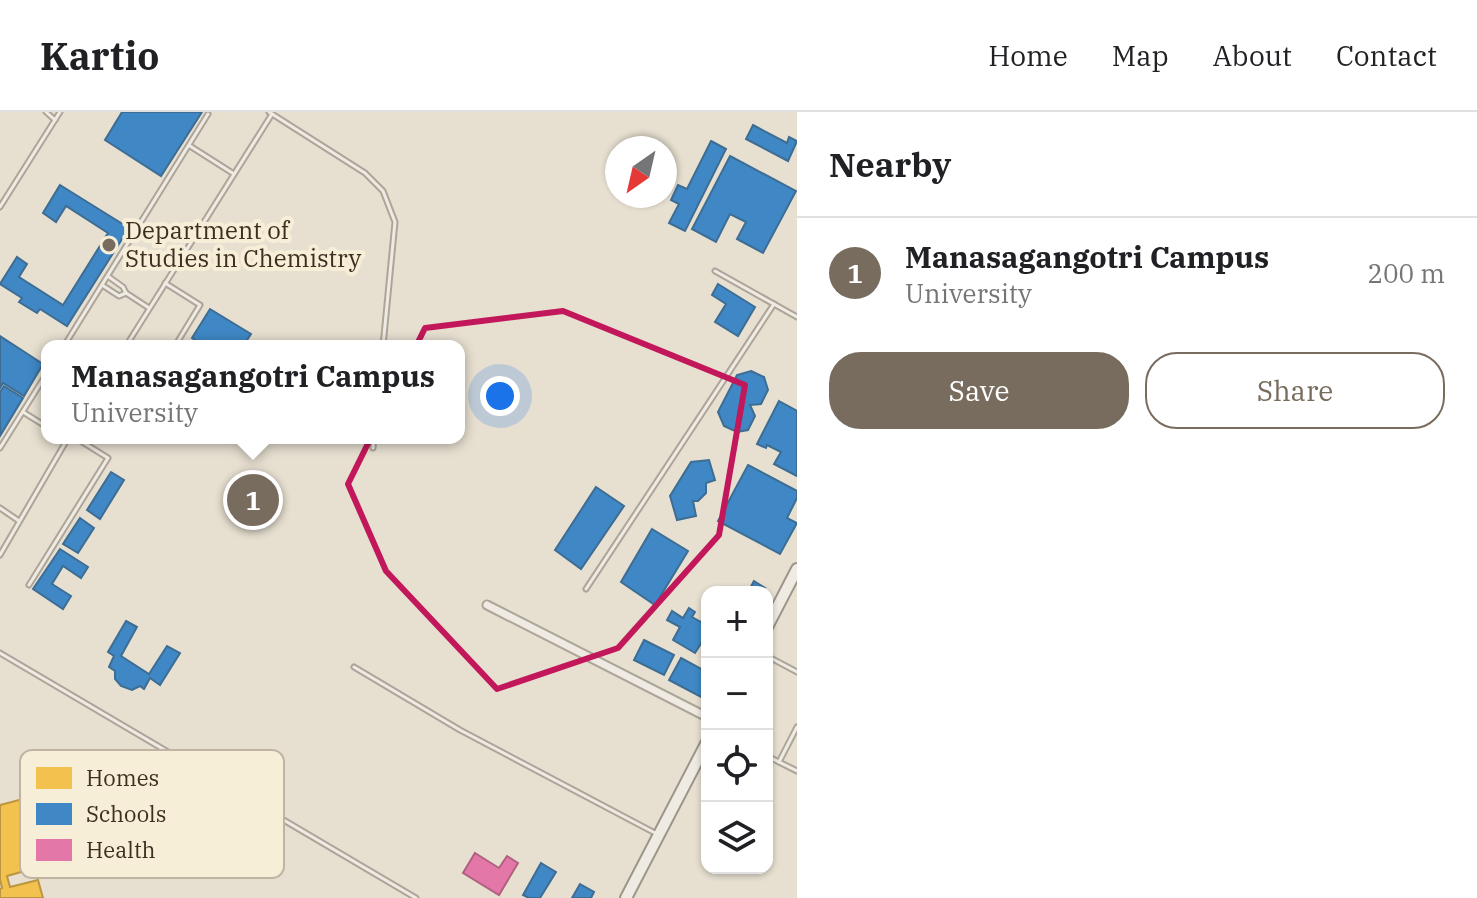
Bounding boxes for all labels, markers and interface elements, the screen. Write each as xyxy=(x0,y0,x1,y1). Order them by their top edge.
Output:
text: Kartio xyxy=(40,31,159,80)
text: Home xyxy=(988,37,1068,74)
text: Map xyxy=(1112,37,1169,74)
text: About xyxy=(1213,37,1292,74)
text: Contact xyxy=(1336,37,1437,74)
north arrow xyxy=(605,136,677,208)
text: Nearby xyxy=(829,142,951,186)
place label: Department of Studies in Chemistry xyxy=(125,214,361,274)
marker: Department of Studies in Chemistry xyxy=(100,236,118,254)
text: Manasagangotri Campus xyxy=(905,237,1269,276)
text: 1 xyxy=(847,256,863,290)
text: 200 m xyxy=(1367,256,1445,290)
text: University xyxy=(905,276,1032,310)
popup xyxy=(41,340,465,444)
button: Save xyxy=(829,352,1129,429)
button: Share xyxy=(1145,352,1445,429)
text: Manasagangotri Campus xyxy=(71,356,435,395)
your location xyxy=(480,376,520,416)
text: University xyxy=(71,395,198,429)
pin: 1 xyxy=(227,470,279,530)
map controls xyxy=(701,586,773,874)
button: + xyxy=(701,586,773,658)
button: − xyxy=(701,658,773,730)
button: locate xyxy=(701,730,773,802)
legend xyxy=(20,750,284,878)
text: Homes xyxy=(86,763,159,792)
text: Schools xyxy=(86,799,166,828)
button: layers xyxy=(701,802,773,874)
text: Health xyxy=(86,835,155,864)

